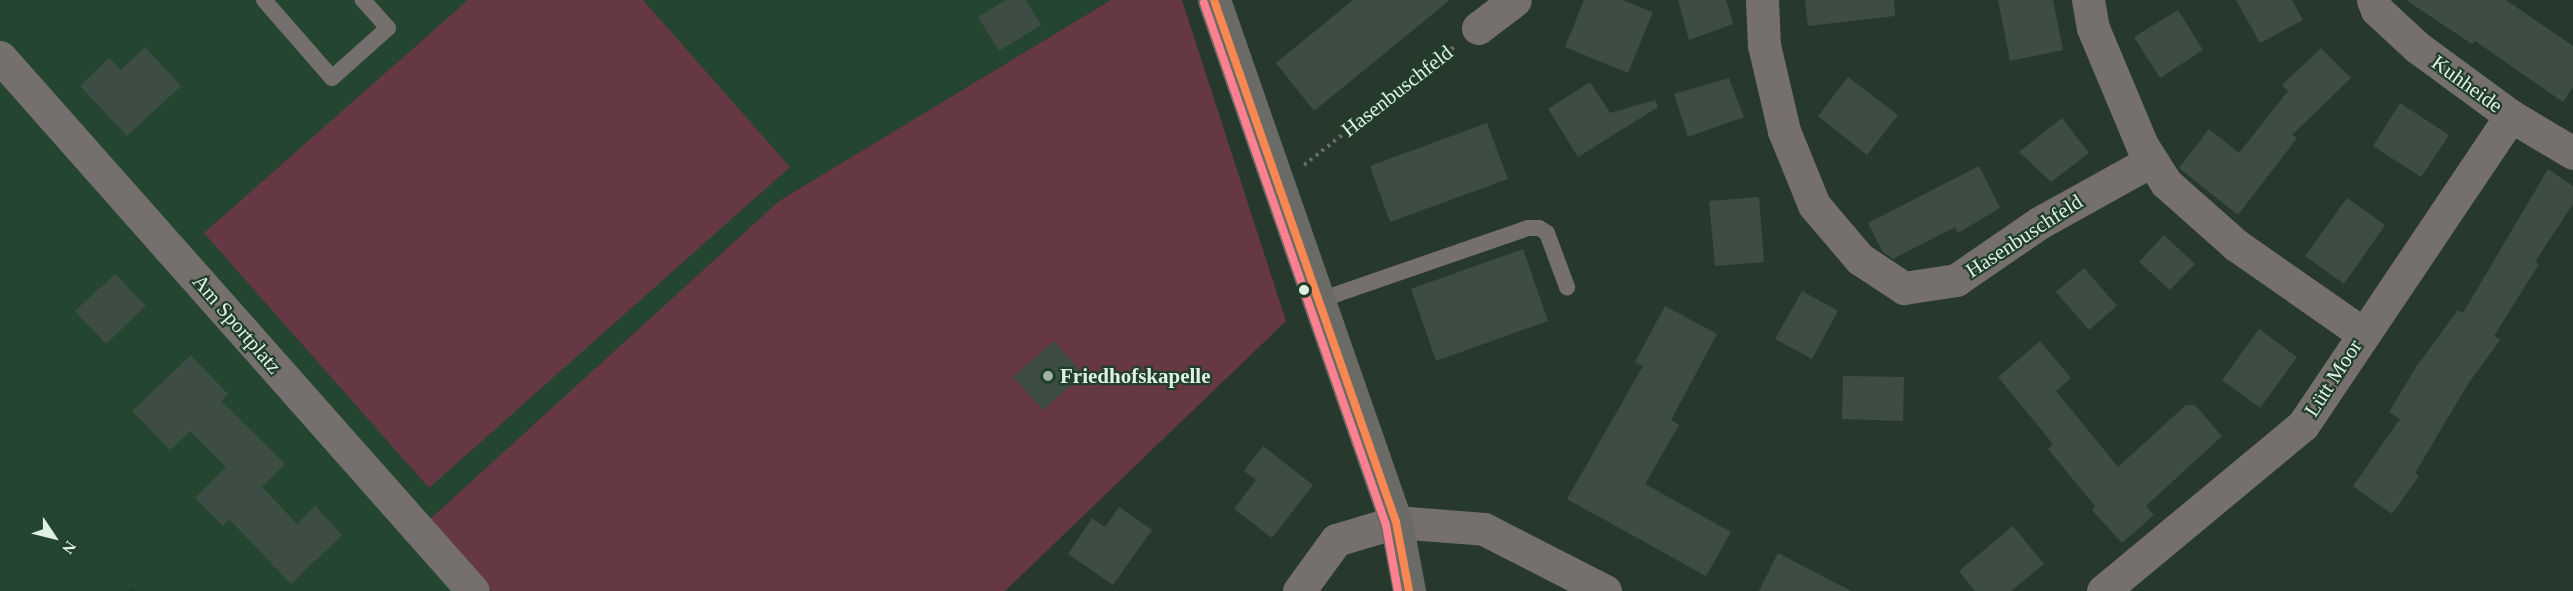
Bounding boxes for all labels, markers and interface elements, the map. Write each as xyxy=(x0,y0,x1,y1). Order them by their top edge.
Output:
street label: Hasenbuschfeld xyxy=(1336,40,1458,142)
street label: Kuhheide xyxy=(2427,50,2507,118)
street label: Hasenbuschfeld xyxy=(1961,189,2087,283)
street label: Am Sportplatz xyxy=(187,269,287,379)
unlabelled marker xyxy=(1298,284,1310,296)
street label: Lütt Moor xyxy=(2299,335,2367,421)
place label: Friedhofskapelle xyxy=(1060,363,1210,389)
marker: Friedhofskapelle xyxy=(1041,369,1055,383)
north arrow xyxy=(24,507,84,567)
text: N xyxy=(59,538,79,557)

